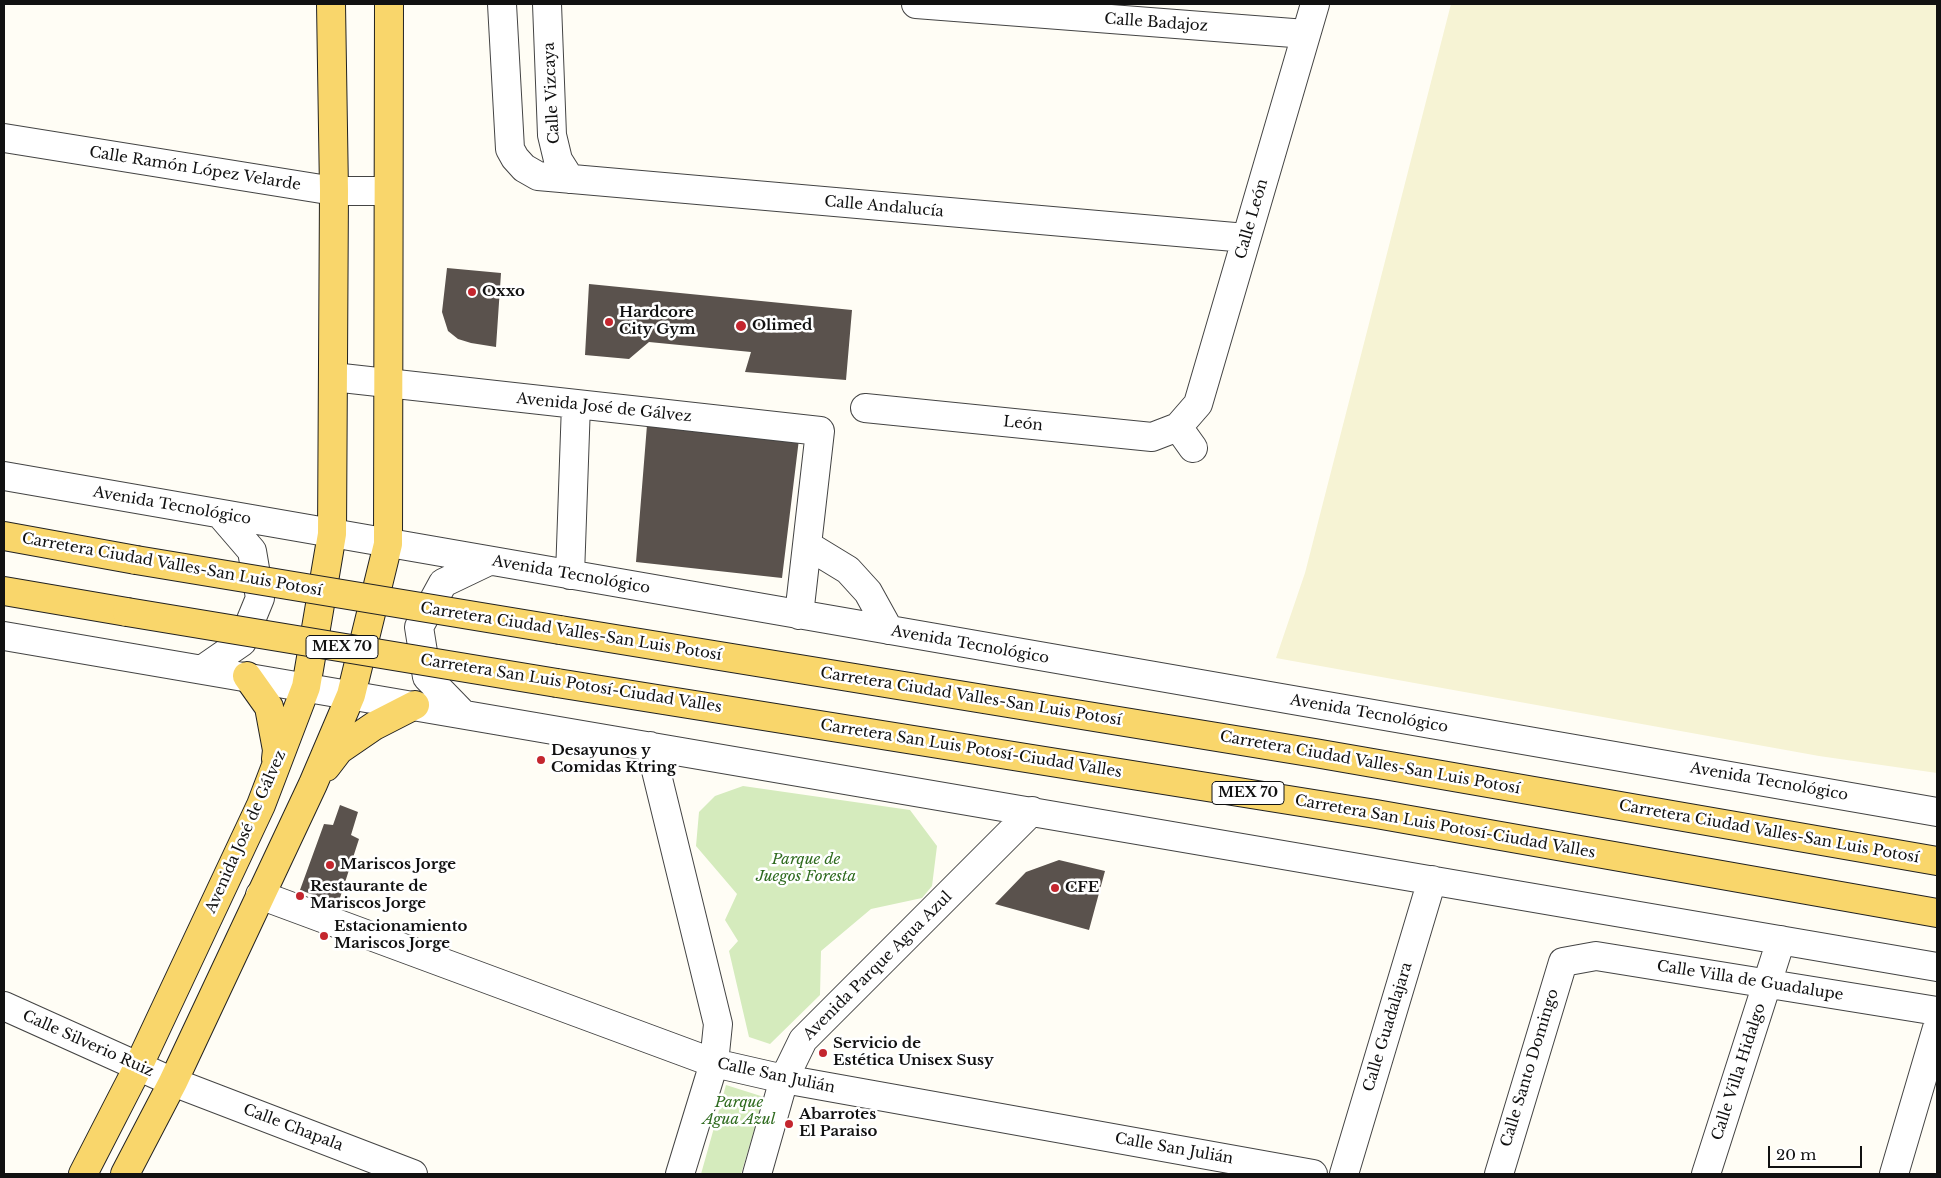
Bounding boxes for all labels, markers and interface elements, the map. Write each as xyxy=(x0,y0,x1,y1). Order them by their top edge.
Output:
street label: Calle Badajoz xyxy=(1104,10,1208,36)
street label: Calle Vizcaya xyxy=(540,42,564,144)
street label: Calle Ramón López Velarde xyxy=(88,143,302,195)
street label: Calle León xyxy=(1232,177,1272,261)
street label: Calle Andalucía xyxy=(824,193,944,221)
place label: Oxxo xyxy=(482,283,525,301)
marker: Oxxo xyxy=(466,286,478,298)
place label: Hardcore City Gym xyxy=(619,304,695,339)
marker: Hardcore City Gym xyxy=(603,316,615,328)
place label: Olimed xyxy=(752,317,812,335)
marker: Olimed xyxy=(734,319,748,333)
street label: Avenida José de Gálvez xyxy=(515,390,693,426)
street label: León xyxy=(1002,413,1044,435)
street label: Avenida Tecnológico xyxy=(92,483,252,529)
street label: Carretera Ciudad Valles-San Luis Potosí xyxy=(20,530,324,600)
street label: Avenida Tecnológico xyxy=(491,552,651,598)
street label: Carretera Ciudad Valles-San Luis Potosí xyxy=(419,599,723,665)
street label: Avenida Tecnológico xyxy=(890,622,1050,668)
road number: MEX 70 xyxy=(306,636,378,659)
street label: Carretera San Luis Potosí-Ciudad Valles xyxy=(419,651,723,717)
street label: Carretera Ciudad Valles-San Luis Potosí xyxy=(819,664,1123,730)
street label: Avenida Tecnológico xyxy=(1289,691,1449,737)
street label: Carretera San Luis Potosí-Ciudad Valles xyxy=(819,716,1123,782)
street label: Carretera Ciudad Valles-San Luis Potosí xyxy=(1218,728,1522,798)
place label: Desayunos y Comidas Ktring xyxy=(551,742,676,777)
street label: Avenida José de Gálvez xyxy=(202,748,290,916)
marker: Desayunos y Comidas Ktring xyxy=(535,754,547,766)
street label: Avenida Tecnológico xyxy=(1689,759,1849,805)
road number: MEX 70 xyxy=(1212,781,1284,804)
street label: Carretera San Luis Potosí-Ciudad Valles xyxy=(1293,792,1597,862)
street label: Carretera Ciudad Valles-San Luis Potosí xyxy=(1617,797,1921,867)
park label: Parque de Juegos Foresta xyxy=(756,851,856,886)
place label: Mariscos Jorge xyxy=(340,856,456,874)
marker: Mariscos Jorge xyxy=(324,859,336,871)
place label: Restaurante de Mariscos Jorge xyxy=(310,878,428,913)
place label: CFE xyxy=(1065,879,1099,897)
marker: CFE xyxy=(1049,882,1061,894)
street label: Avenida Parque Agua Azul xyxy=(800,888,956,1044)
marker: Restaurante de Mariscos Jorge xyxy=(294,890,306,902)
place label: Estacionamiento Mariscos Jorge xyxy=(334,918,467,953)
marker: Estacionamiento Mariscos Jorge xyxy=(318,930,330,942)
street label: Calle Villa de Guadalupe xyxy=(1655,957,1845,1005)
street label: Calle Guadalajara xyxy=(1360,960,1416,1094)
street label: Calle Santo Domingo xyxy=(1497,987,1563,1149)
street label: Calle Villa Hidalgo xyxy=(1708,1001,1770,1143)
street label: Calle Silverio Ruiz xyxy=(20,1007,156,1081)
place label: Servicio de Estética Unisex Susy xyxy=(833,1035,994,1070)
marker: Servicio de Estética Unisex Susy xyxy=(817,1047,829,1059)
street label: Calle San Julián xyxy=(715,1055,837,1097)
park label: Parque Agua Azul xyxy=(703,1094,775,1129)
street label: Calle Chapala xyxy=(241,1101,345,1155)
place label: Abarrotes El Paraiso xyxy=(799,1106,877,1141)
marker: Abarrotes El Paraiso xyxy=(783,1118,795,1130)
street label: Calle San Julián xyxy=(1113,1130,1235,1168)
scale bar xyxy=(1771,1136,1865,1168)
text: 20 m xyxy=(1776,1145,1816,1164)

